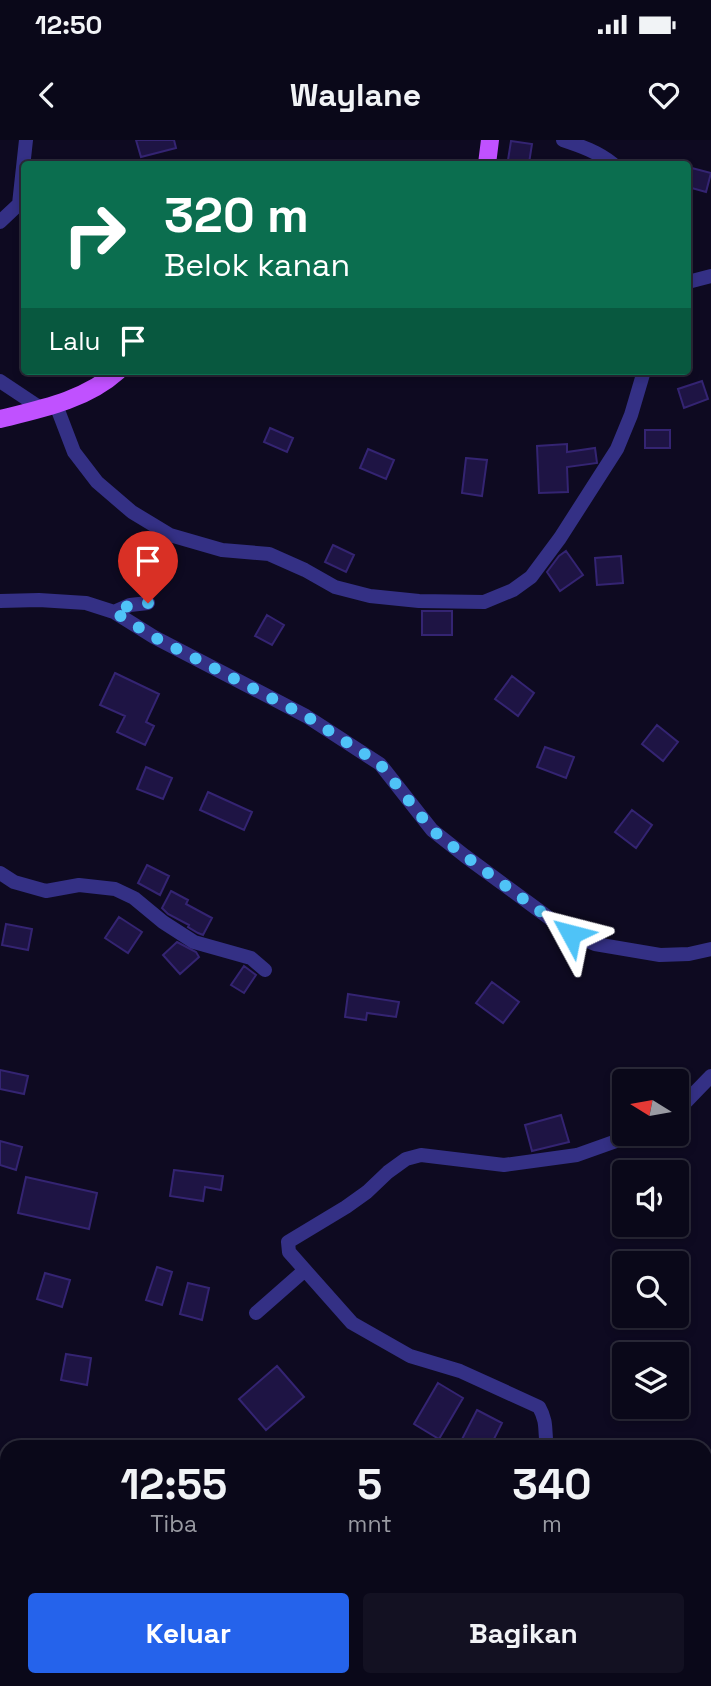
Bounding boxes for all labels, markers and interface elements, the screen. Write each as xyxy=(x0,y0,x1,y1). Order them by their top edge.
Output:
text: 12:50 xyxy=(35,8,102,42)
text: Waylane xyxy=(290,75,421,115)
icon: back xyxy=(28,76,66,114)
icon: heart xyxy=(645,76,683,114)
text: 320 m xyxy=(164,184,309,246)
icon: right xyxy=(49,189,140,280)
text: Belok kanan xyxy=(164,245,350,285)
icon: arrive xyxy=(114,322,152,360)
text: Lalu xyxy=(49,324,100,358)
pin xyxy=(118,531,178,603)
icon: arrive xyxy=(129,542,167,580)
position arrow xyxy=(534,897,608,971)
north arrow xyxy=(612,1069,690,1146)
map controls xyxy=(612,1069,689,1419)
button: sound xyxy=(612,1160,689,1237)
button: search xyxy=(612,1251,689,1328)
button: layers xyxy=(612,1342,689,1419)
text: 12:55 xyxy=(120,1458,227,1511)
text: 5 xyxy=(357,1458,382,1511)
text: 340 xyxy=(512,1458,592,1511)
text: Tiba xyxy=(150,1509,197,1539)
text: mnt xyxy=(348,1509,392,1539)
text: m xyxy=(542,1509,562,1539)
button: Keluar xyxy=(28,1593,349,1673)
button: Bagikan xyxy=(363,1593,684,1673)

